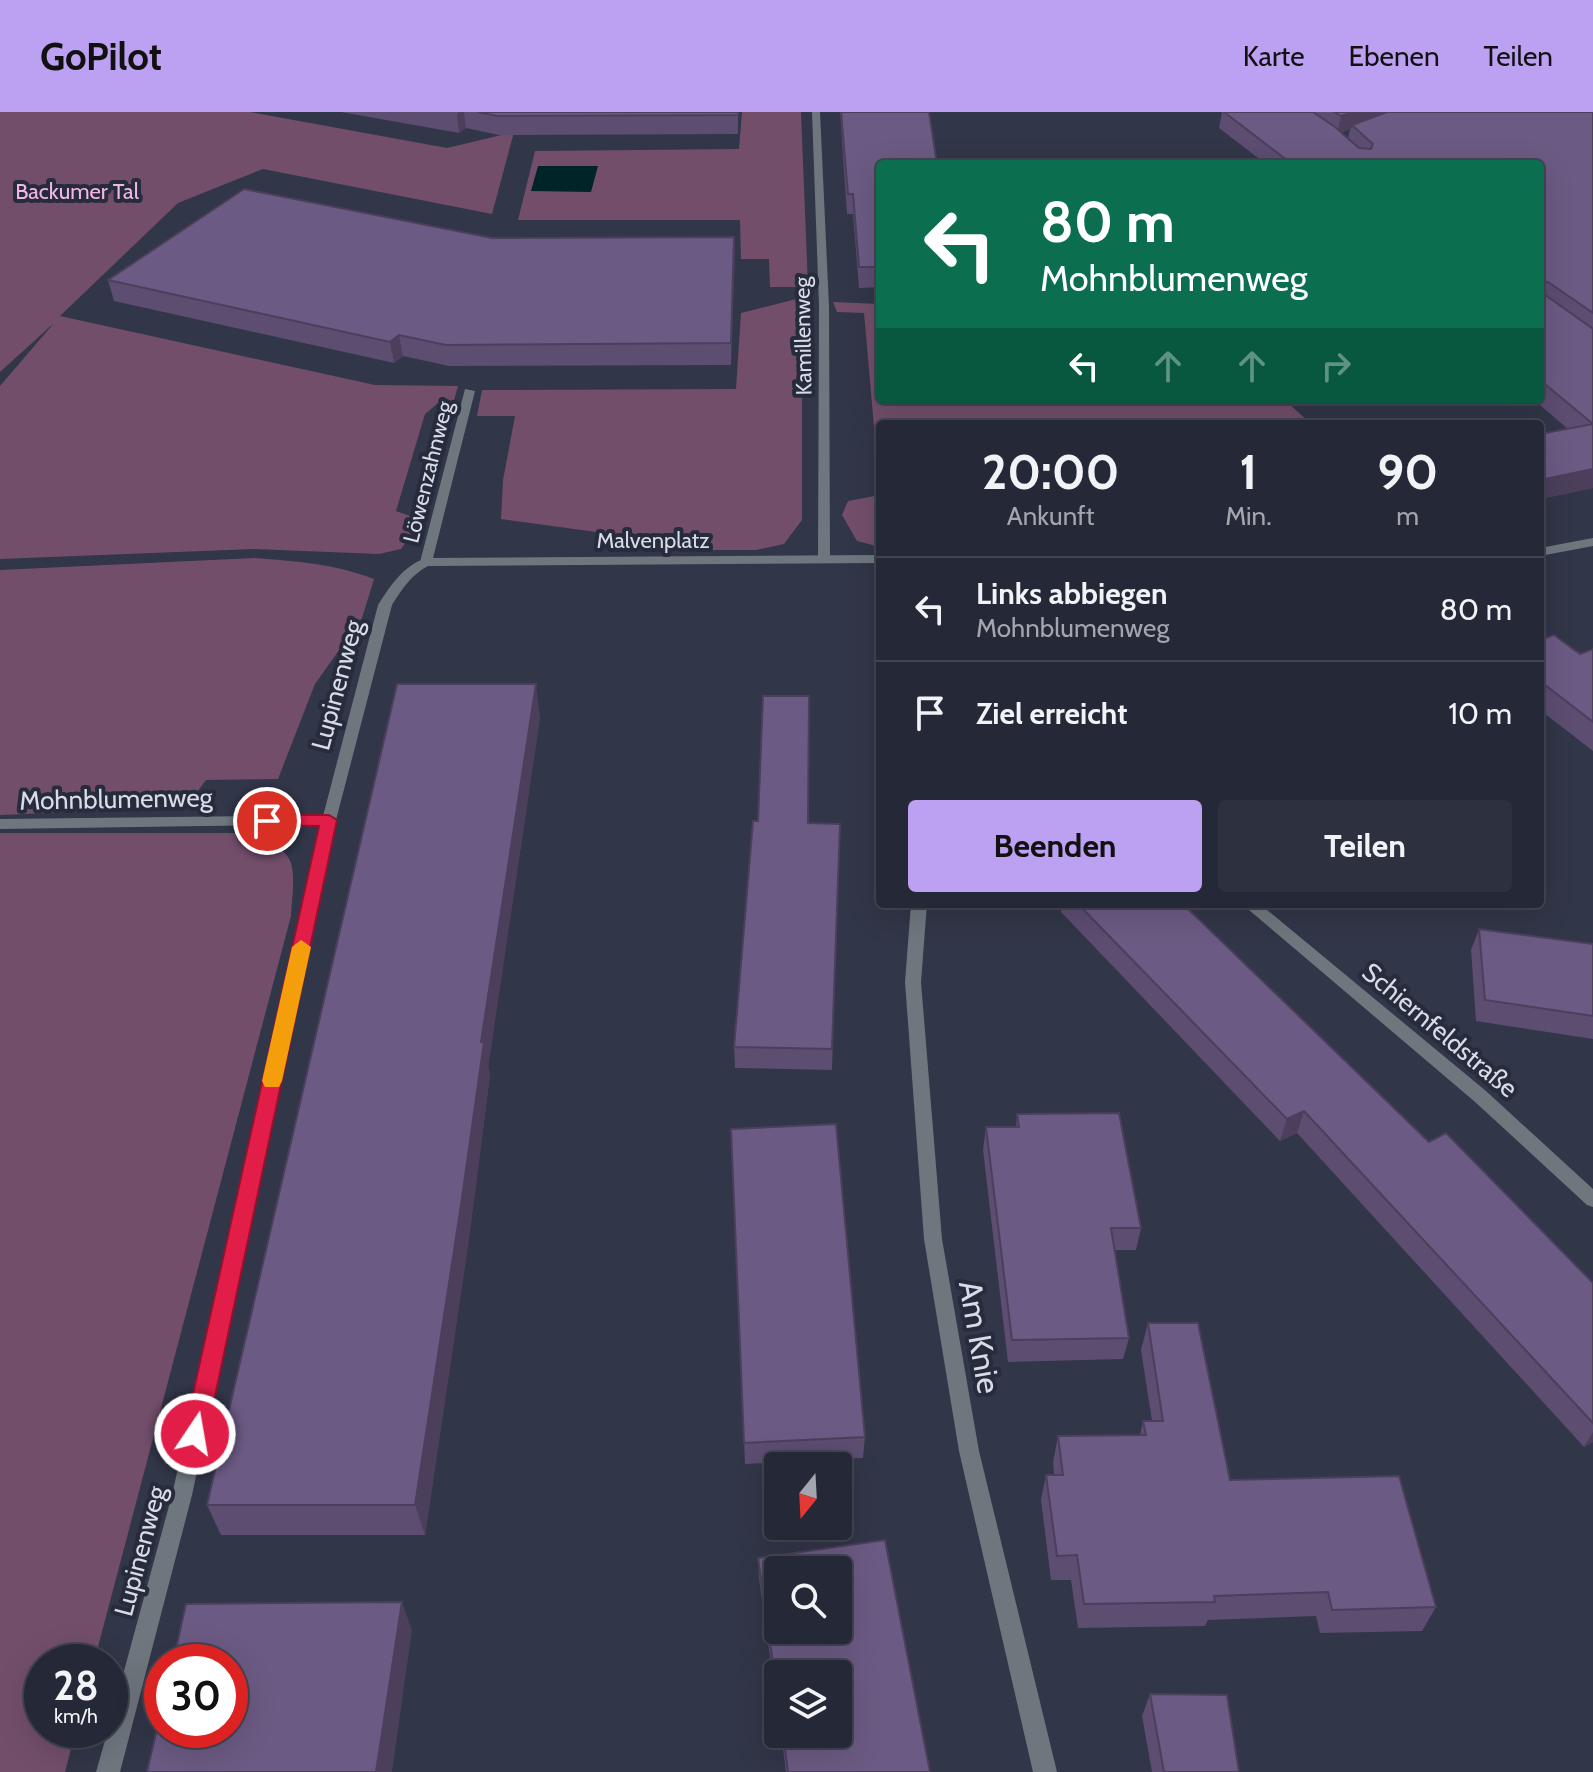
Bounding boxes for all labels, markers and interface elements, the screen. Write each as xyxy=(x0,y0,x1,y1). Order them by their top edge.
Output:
text: GoPilot xyxy=(40,33,162,80)
text: Karte xyxy=(1243,39,1305,73)
text: Ebenen xyxy=(1349,39,1440,73)
text: Teilen xyxy=(1484,39,1553,73)
park label: Backumer Tal xyxy=(15,178,140,205)
text: 80 m xyxy=(1040,188,1175,256)
icon: left xyxy=(908,192,1012,296)
text: Mohnblumenweg xyxy=(1040,256,1308,300)
street label: Kamillenweg xyxy=(788,275,818,396)
icon: left xyxy=(1062,344,1106,388)
icon: ahead xyxy=(1146,344,1190,388)
icon: ahead xyxy=(1230,344,1274,388)
icon: right xyxy=(1314,344,1358,388)
street label: Löwenzahnweg xyxy=(397,397,459,546)
text: 20:00 xyxy=(982,443,1119,501)
text: 1 xyxy=(1240,443,1257,501)
text: 90 xyxy=(1377,443,1438,501)
text: Ankunft xyxy=(1007,500,1094,532)
text: Min. xyxy=(1225,500,1272,532)
text: m xyxy=(1396,500,1419,532)
street label: Malvenplatz xyxy=(596,527,710,554)
text: Links abbiegen xyxy=(976,575,1168,612)
icon: left xyxy=(908,587,952,631)
text: 80 m xyxy=(1440,591,1512,628)
text: Mohnblumenweg xyxy=(976,612,1169,644)
street label: Lupinenweg xyxy=(304,615,370,754)
icon: arrive xyxy=(908,691,952,735)
text: Ziel erreicht xyxy=(976,695,1127,732)
text: 10 m xyxy=(1448,695,1512,732)
street label: Mohnblumenweg xyxy=(19,781,214,817)
pin xyxy=(233,787,301,855)
icon: arrive xyxy=(245,799,289,843)
button: Beenden xyxy=(908,800,1202,892)
button: Teilen xyxy=(1218,800,1512,892)
street label: Schiernfeldstraße xyxy=(1356,956,1524,1104)
street label: Am Knie xyxy=(951,1277,1009,1397)
position arrow xyxy=(153,1392,237,1476)
north arrow xyxy=(764,1452,852,1540)
map controls xyxy=(764,1452,852,1748)
street label: Lupinenweg xyxy=(107,1481,173,1620)
button: search xyxy=(764,1556,852,1644)
speed limit sign: 30 xyxy=(144,1644,248,1748)
button: layers xyxy=(764,1660,852,1748)
text: 28 xyxy=(53,1661,99,1710)
text: km/h xyxy=(54,1704,98,1728)

